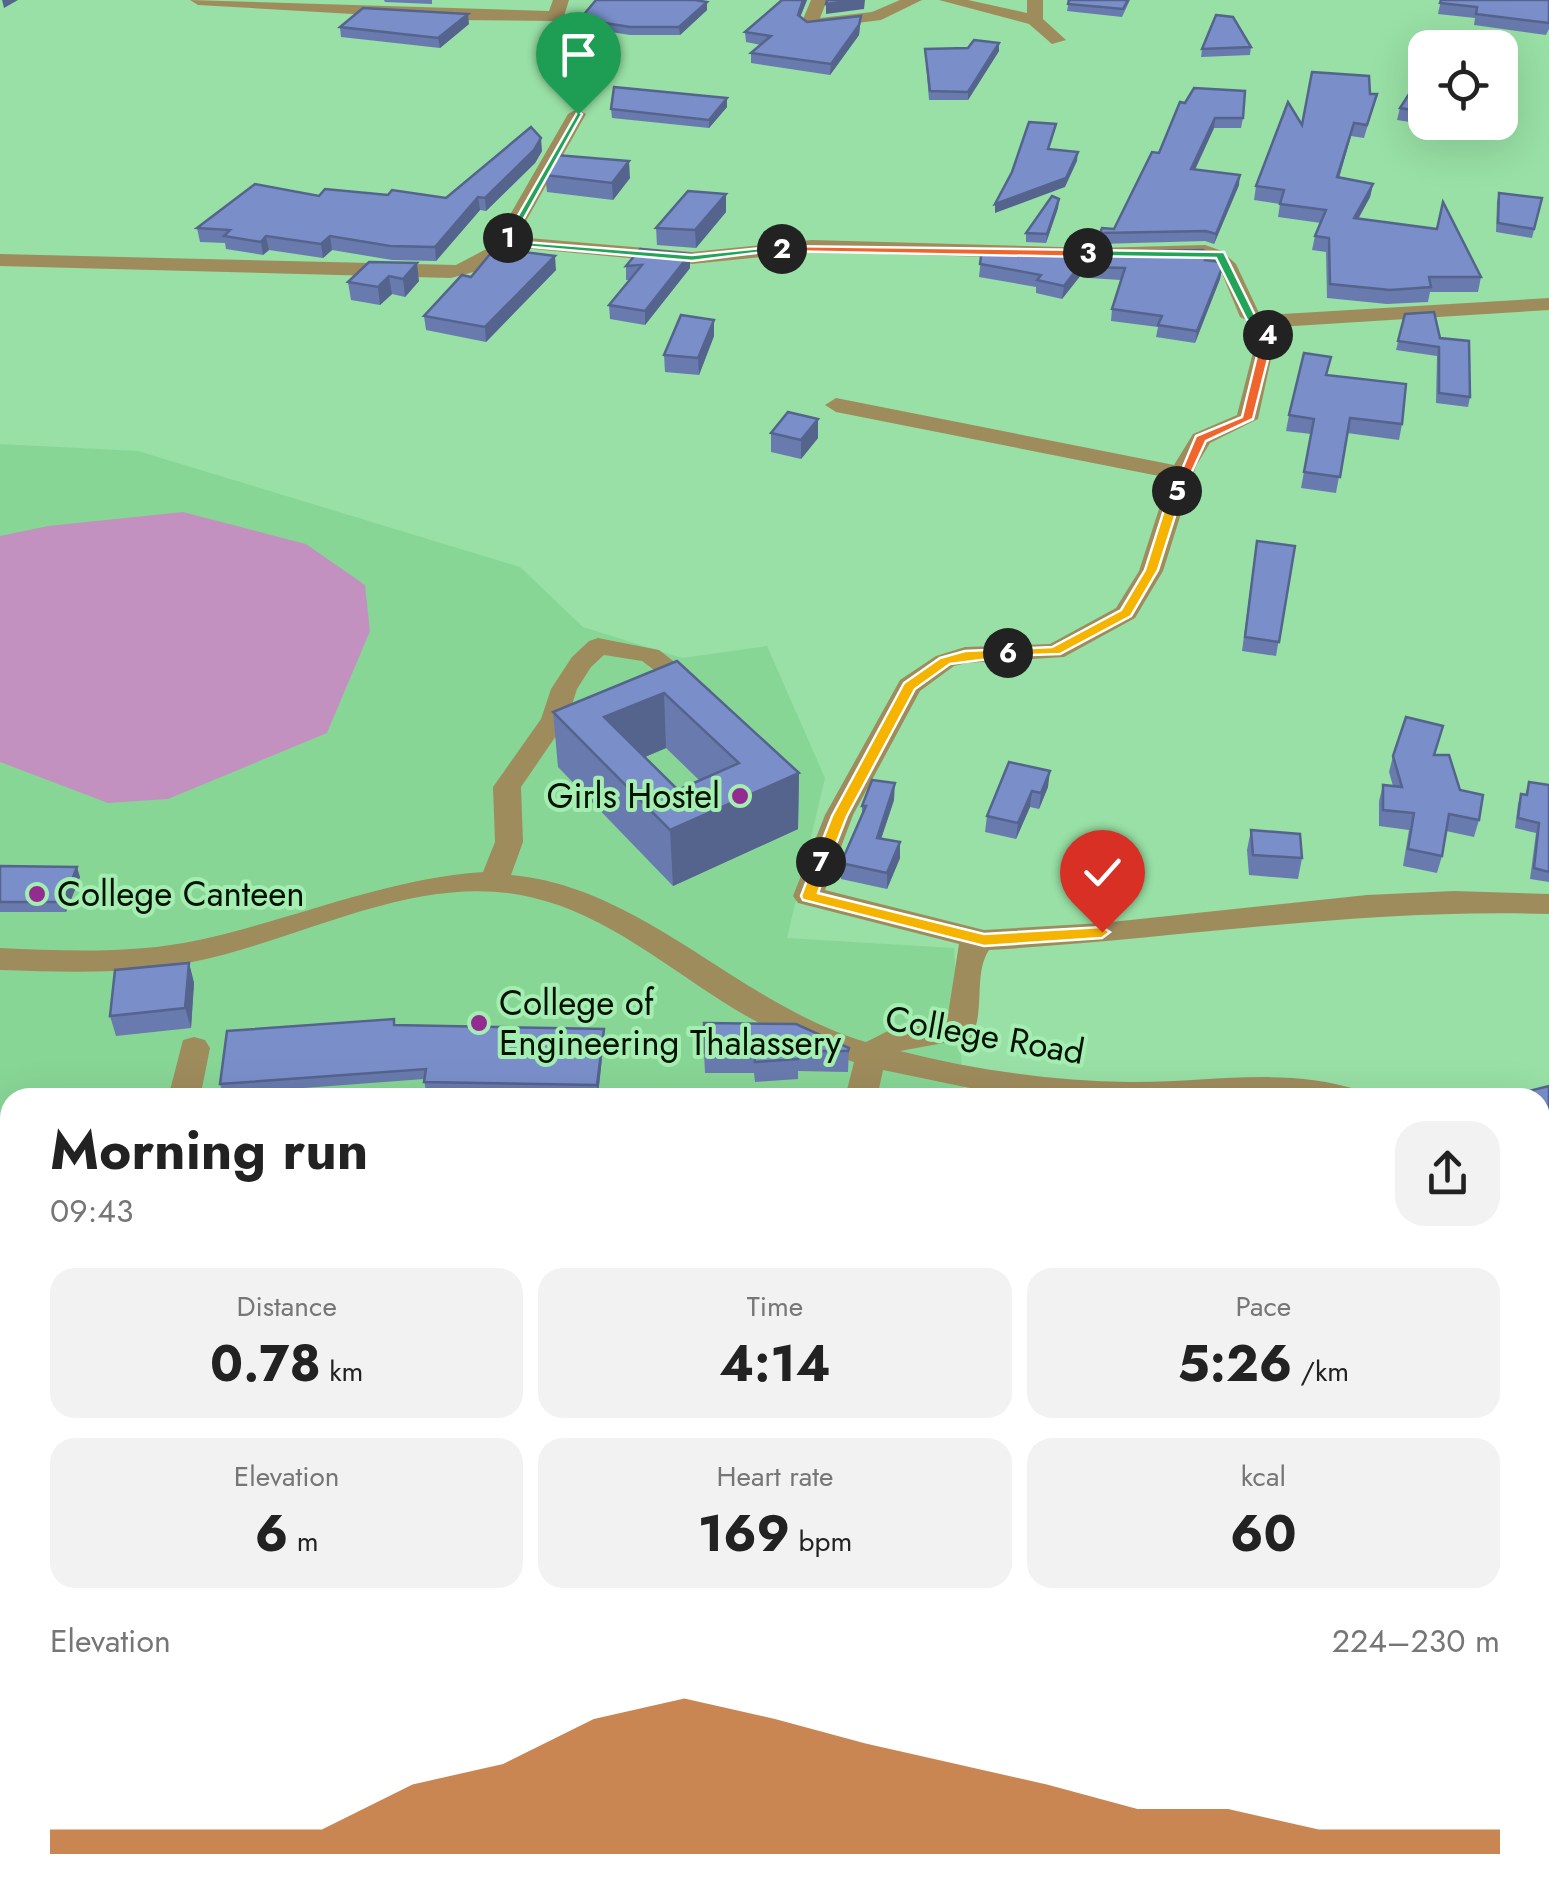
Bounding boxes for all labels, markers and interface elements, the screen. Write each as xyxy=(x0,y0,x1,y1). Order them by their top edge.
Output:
pin xyxy=(536,12,621,115)
icon: arrive xyxy=(551,27,606,82)
map controls xyxy=(1408,30,1518,140)
button: locate xyxy=(1408,30,1518,140)
pin: 1 xyxy=(483,213,533,263)
text: 1 xyxy=(501,217,515,258)
pin: 2 xyxy=(757,224,807,274)
text: 2 xyxy=(773,228,791,269)
pin: 3 xyxy=(1063,228,1113,278)
text: 3 xyxy=(1079,232,1097,273)
pin: 4 xyxy=(1243,310,1293,360)
text: 4 xyxy=(1258,314,1278,355)
pin: 5 xyxy=(1152,466,1202,516)
text: 5 xyxy=(1168,470,1186,511)
pin: 6 xyxy=(983,628,1033,678)
text: 6 xyxy=(999,632,1017,673)
place label: Girls Hostel xyxy=(546,771,720,821)
marker: Girls Hostel xyxy=(729,785,751,807)
pin xyxy=(1060,830,1145,933)
pin: 7 xyxy=(796,837,846,887)
text: 7 xyxy=(813,841,829,882)
icon: check xyxy=(1075,845,1130,900)
place label: College Canteen xyxy=(57,869,305,919)
marker: College Canteen xyxy=(26,883,48,905)
place label: College of Engineering Thalassery xyxy=(499,978,842,1068)
street label: College Road xyxy=(882,993,1088,1077)
marker: College of Engineering Thalassery xyxy=(468,1012,490,1034)
text: Morning run xyxy=(50,1110,368,1190)
button: share xyxy=(1395,1121,1500,1226)
text: 09:43 xyxy=(50,1188,133,1234)
text: Distance xyxy=(237,1286,337,1327)
text: Time xyxy=(747,1286,803,1327)
text: Pace xyxy=(1235,1286,1291,1327)
text: 0.78 xyxy=(210,1327,321,1400)
text: 4:14 xyxy=(719,1327,831,1400)
text: 5:26 xyxy=(1178,1327,1292,1400)
text: km xyxy=(321,1351,363,1392)
text: /km xyxy=(1292,1351,1349,1392)
text: Elevation xyxy=(234,1456,339,1497)
text: Heart rate xyxy=(717,1456,833,1497)
text: kcal xyxy=(1241,1456,1286,1497)
text: 6 xyxy=(255,1497,288,1570)
text: 169 xyxy=(698,1497,790,1570)
text: 60 xyxy=(1230,1497,1297,1570)
text: m xyxy=(288,1521,319,1562)
text: bpm xyxy=(790,1521,852,1562)
text: Elevation xyxy=(50,1618,171,1664)
text: 224–230 m xyxy=(1332,1618,1500,1664)

